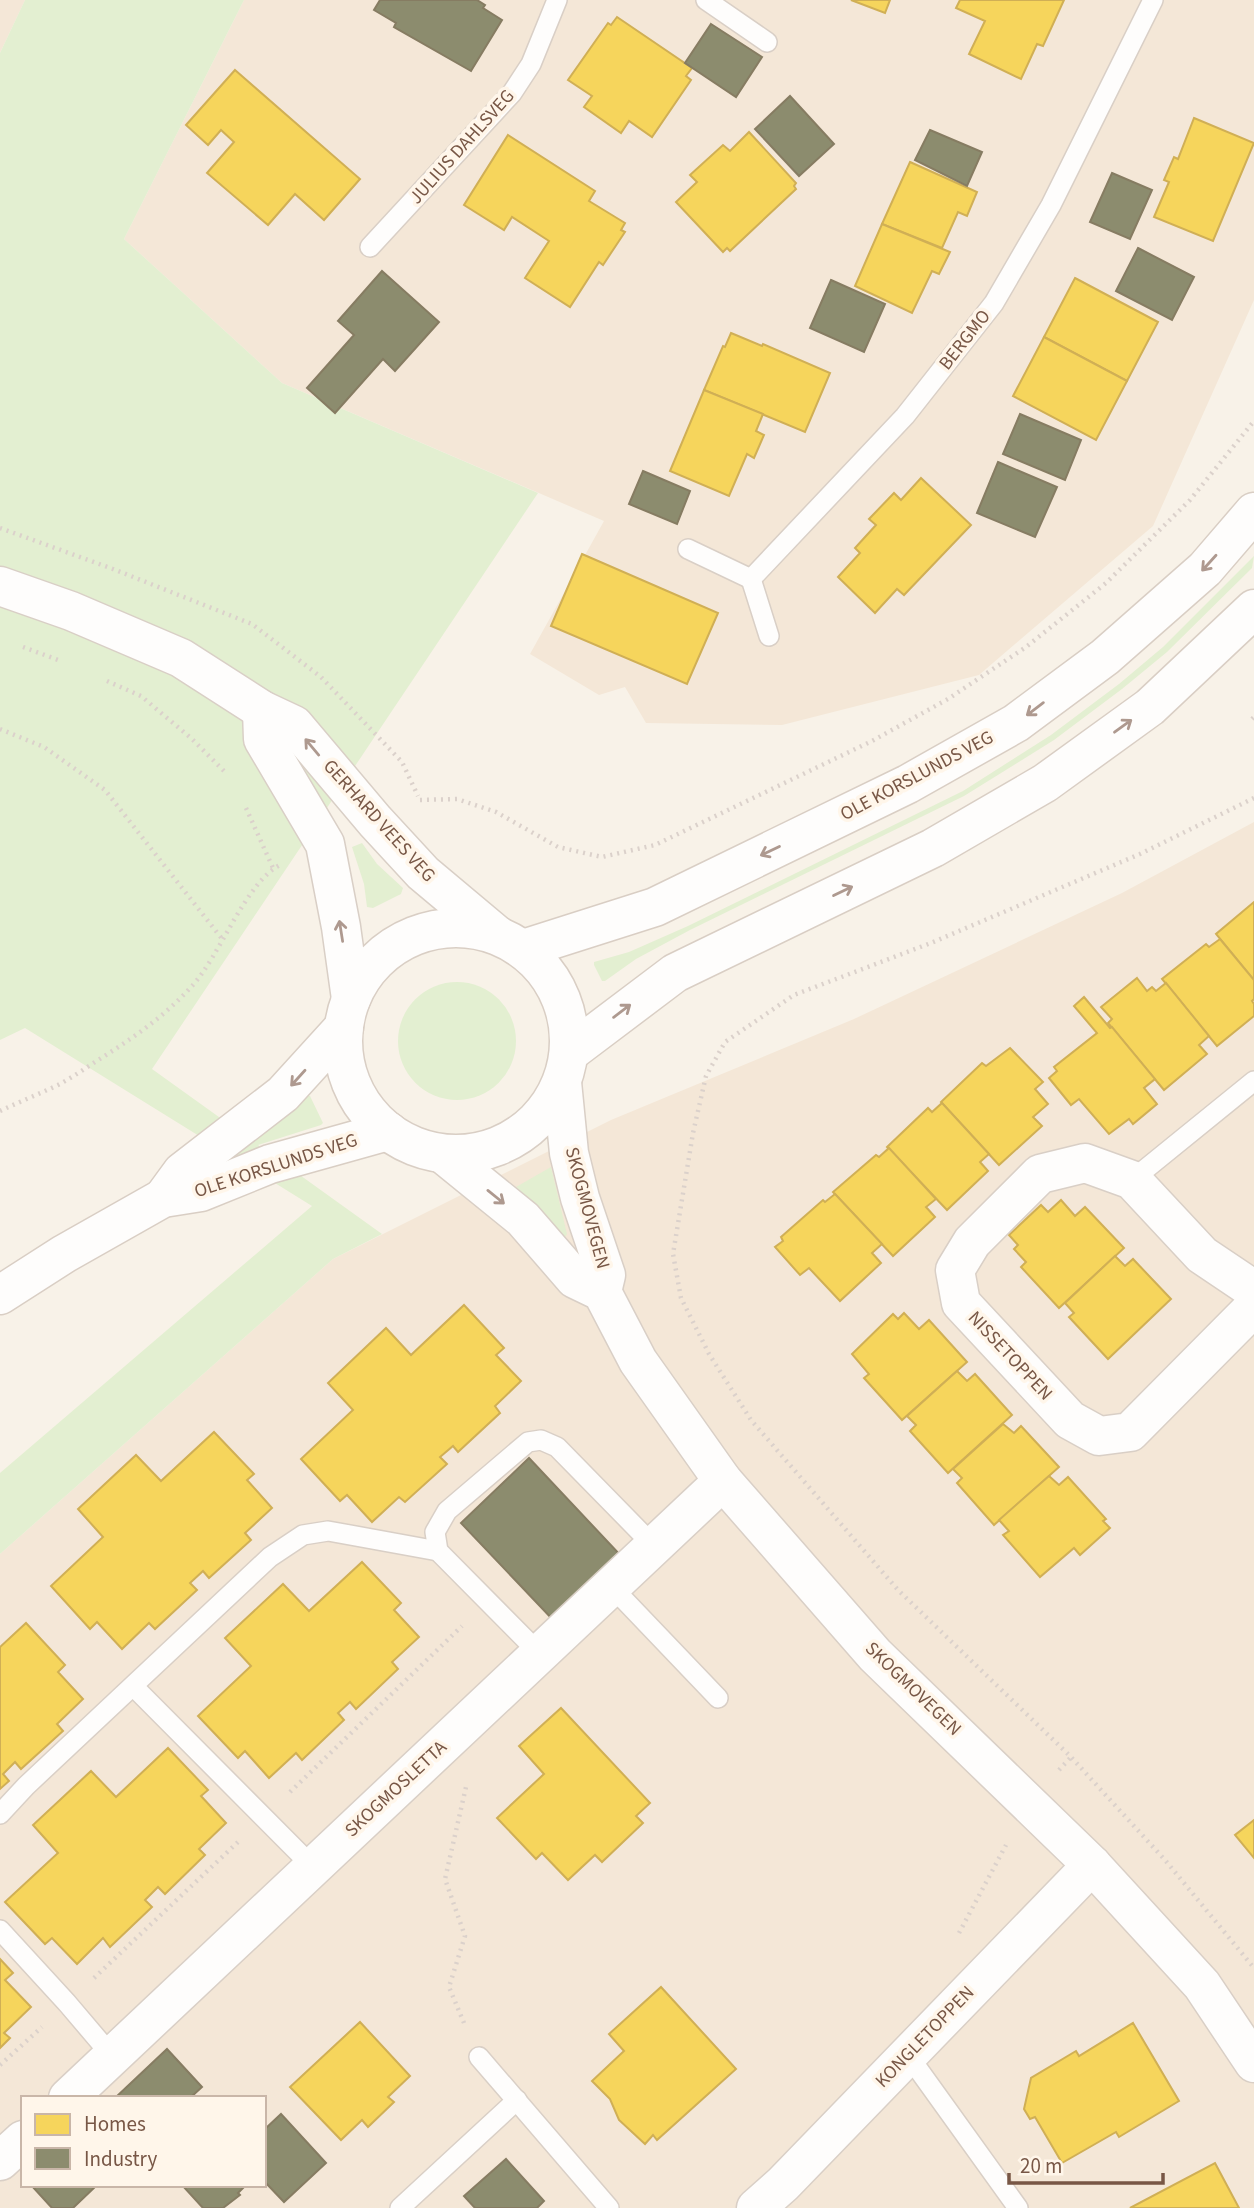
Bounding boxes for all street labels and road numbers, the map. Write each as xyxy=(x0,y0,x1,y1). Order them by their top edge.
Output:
street label: JULIUS DAHLSVEG xyxy=(403,84,521,210)
street label: BERGMO xyxy=(933,304,997,376)
street label: OLE KORSLUNDS VEG xyxy=(836,724,998,828)
street label: GERHARD VEES VEG xyxy=(316,754,442,888)
street label: OLE KORSLUNDS VEG xyxy=(191,1127,361,1205)
street label: SKOGMOVEGEN xyxy=(558,1144,616,1272)
street label: NISSETOPPEN xyxy=(961,1305,1059,1407)
street label: SKOGMOVEGEN xyxy=(859,1636,967,1742)
street label: SKOGMOSLETTA xyxy=(339,1734,454,1843)
street label: KONGLETOPPEN xyxy=(869,1980,981,2094)

